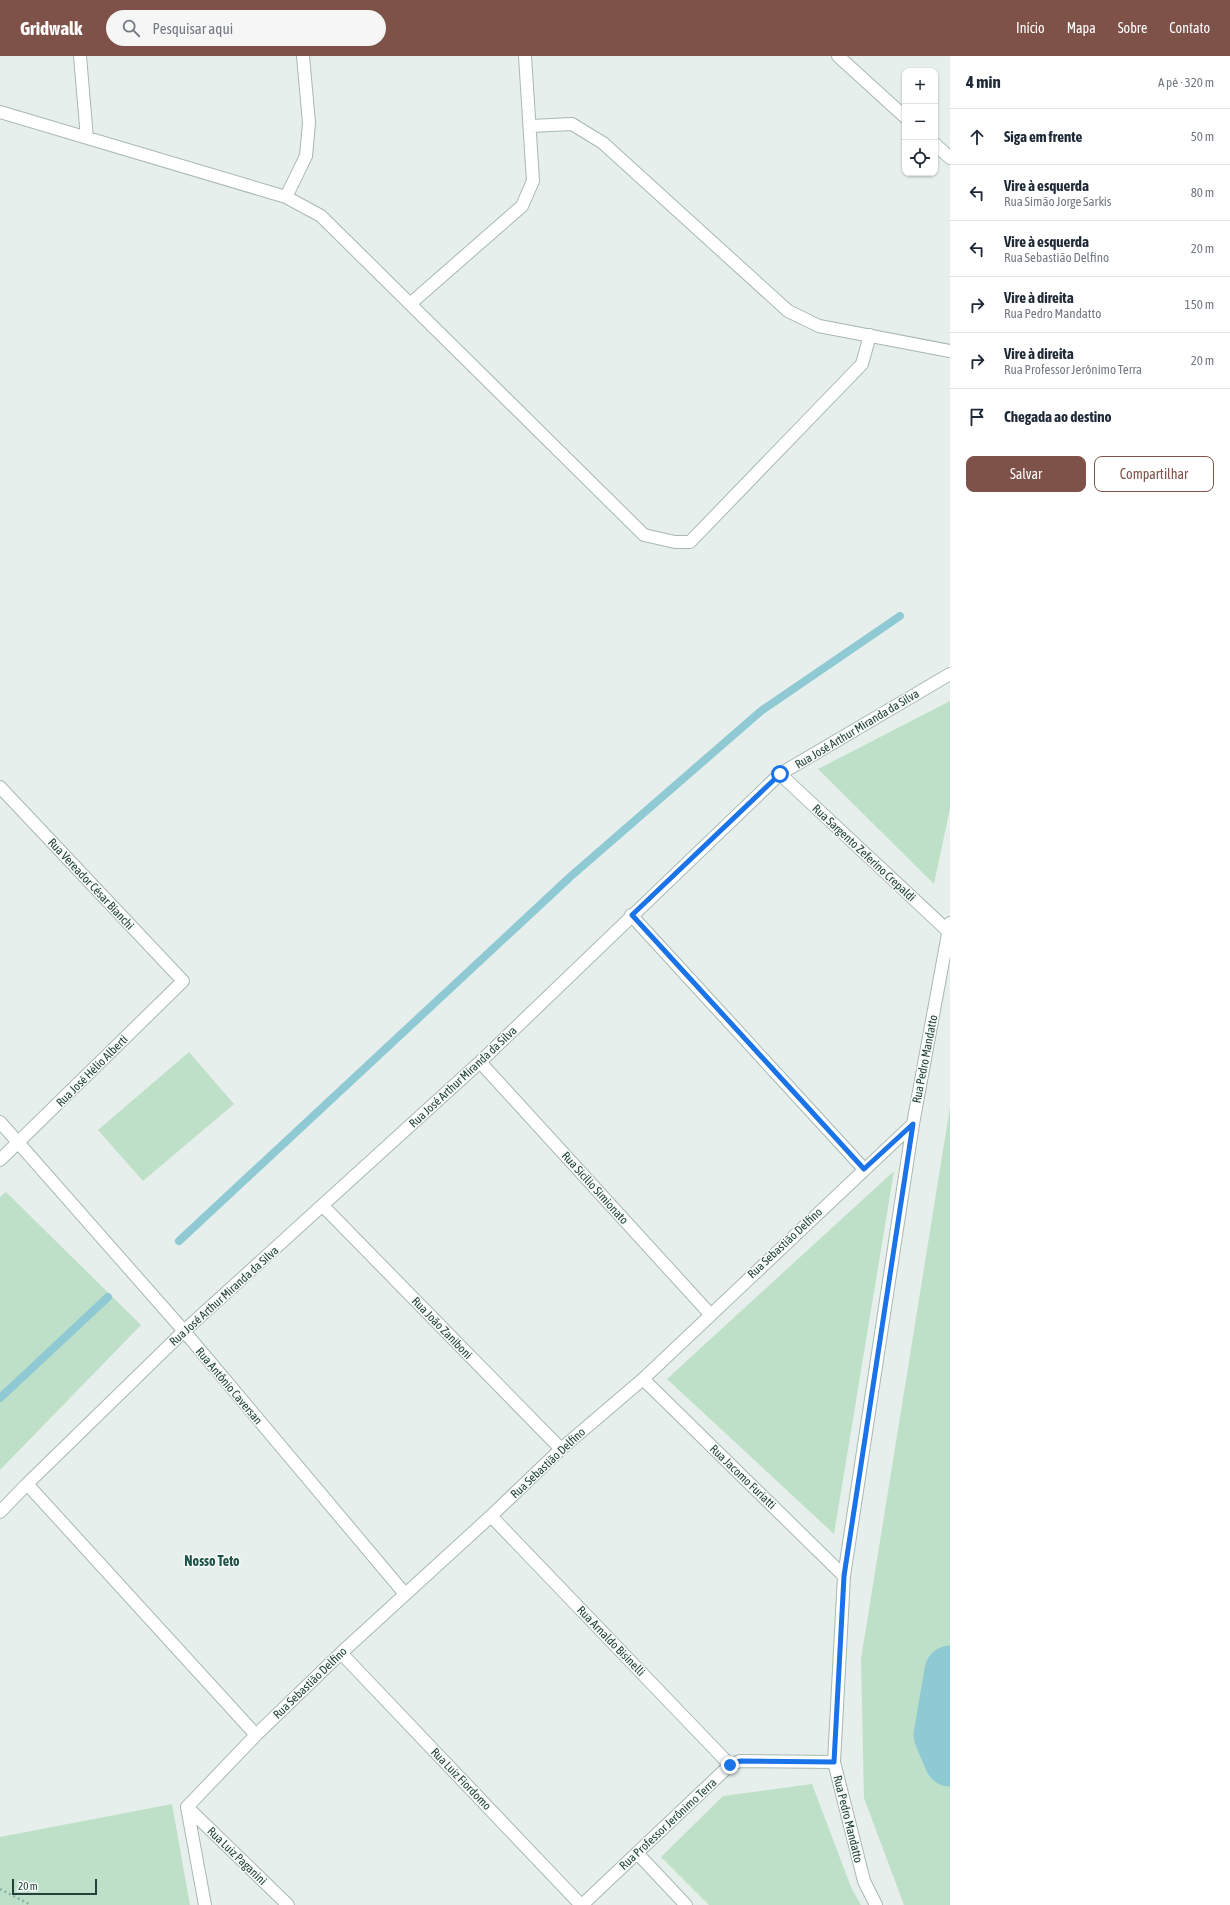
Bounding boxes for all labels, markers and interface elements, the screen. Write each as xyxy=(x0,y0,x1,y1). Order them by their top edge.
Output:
search box xyxy=(106,10,386,46)
text: Gridwalk xyxy=(20,17,82,39)
icon: search xyxy=(120,17,142,39)
text: Pesquisar aqui xyxy=(152,20,233,37)
text: Início xyxy=(1016,20,1045,36)
text: Mapa xyxy=(1067,20,1096,36)
text: Sobre xyxy=(1118,20,1147,36)
text: Contato xyxy=(1169,20,1210,36)
map controls xyxy=(902,68,938,176)
button: + xyxy=(902,68,938,104)
text: 4 min xyxy=(966,72,1001,92)
text: A pé · 320 m xyxy=(1158,75,1214,90)
button: − xyxy=(902,104,938,140)
icon: ahead xyxy=(966,126,988,148)
text: Siga em frente xyxy=(1004,128,1082,145)
text: 50 m xyxy=(1191,129,1214,144)
button: locate xyxy=(902,140,938,176)
text: Vire à esquerda xyxy=(1004,177,1089,194)
icon: left xyxy=(966,182,988,204)
text: 80 m xyxy=(1191,185,1214,200)
text: Rua Simão Jorge Sarkis xyxy=(1004,194,1111,209)
text: Vire à esquerda xyxy=(1004,233,1089,250)
icon: left xyxy=(966,238,988,260)
text: 20 m xyxy=(1191,241,1214,256)
text: Rua Sebastião Delfino xyxy=(1004,250,1109,265)
text: Vire à direita xyxy=(1004,289,1074,306)
icon: right xyxy=(966,294,988,316)
text: 150 m xyxy=(1185,297,1214,312)
text: Rua Pedro Mandatto xyxy=(1004,306,1101,321)
text: Vire à direita xyxy=(1004,345,1074,362)
icon: right xyxy=(966,350,988,372)
text: 20 m xyxy=(1191,353,1214,368)
text: Rua Professor Jerônimo Terra xyxy=(1004,362,1142,377)
icon: arrive xyxy=(966,406,988,428)
text: Chegada ao destino xyxy=(1004,408,1112,425)
button: Salvar xyxy=(966,456,1086,492)
button: Compartilhar xyxy=(1094,456,1214,492)
street label: Rua José Arthur Miranda da Silva xyxy=(793,686,921,772)
route start xyxy=(771,765,789,783)
street label: Rua Sargento Zeferino Crepaldi xyxy=(810,802,918,904)
street label: Rua Vereador César Bianchi xyxy=(45,835,137,933)
street label: Rua Pedro Mandatto xyxy=(910,1013,941,1104)
street label: Rua José Arthur Miranda da Silva xyxy=(406,1023,520,1131)
street label: Rua José Hélio Alberti xyxy=(53,1032,131,1110)
street label: Rua Sicilio Simionato xyxy=(559,1149,631,1227)
street label: Rua Sebastião Delfino xyxy=(745,1205,825,1281)
street label: Rua José Arthur Miranda da Silva xyxy=(167,1243,281,1349)
street label: Rua João Zaniboni xyxy=(409,1294,475,1362)
street label: Rua Antônio Caversan xyxy=(193,1345,265,1427)
street label: Rua Sebastião Delfino xyxy=(508,1425,588,1501)
street label: Rua Jacomo Furiatti xyxy=(707,1442,779,1512)
district label: Nosso Teto xyxy=(184,1553,240,1569)
street label: Rua Arnaldo Bisinelli xyxy=(574,1603,648,1679)
street label: Rua Sebastião Delfino xyxy=(270,1644,350,1722)
street label: Rua Luiz Fiordomo xyxy=(428,1745,494,1813)
route end xyxy=(721,1756,739,1774)
street label: Rua Pedro Mandatto xyxy=(830,1774,866,1865)
street label: Rua Professor Jerônimo Terra xyxy=(617,1775,719,1873)
street label: Rua Luiz Paganini xyxy=(204,1824,270,1888)
scale bar xyxy=(12,1877,97,1896)
text: 20 m xyxy=(18,1880,38,1892)

